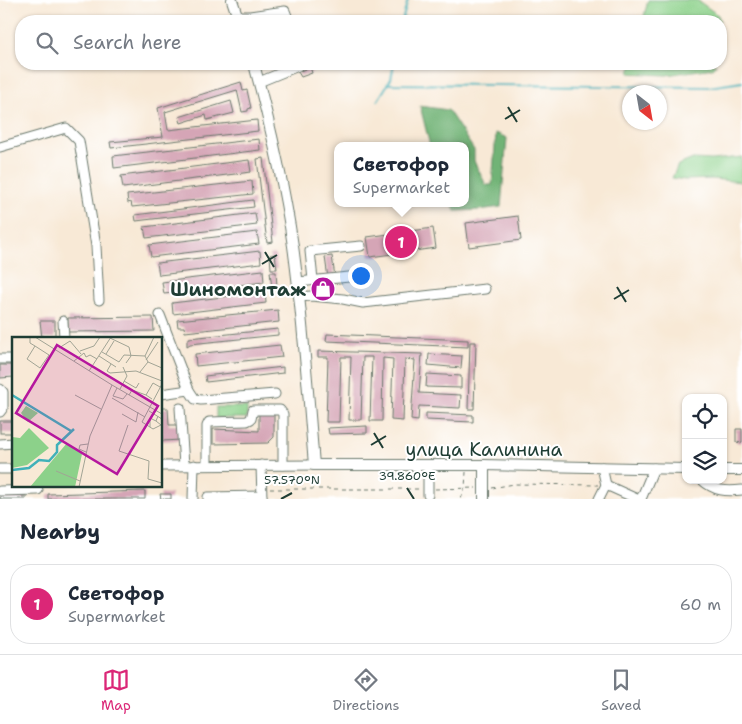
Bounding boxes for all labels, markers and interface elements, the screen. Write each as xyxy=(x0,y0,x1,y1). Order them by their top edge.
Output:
search box xyxy=(15,15,727,70)
icon: search xyxy=(33,29,61,57)
text: Search here xyxy=(73,30,182,55)
north arrow xyxy=(622,85,667,130)
popup xyxy=(334,142,469,207)
text: Светофор xyxy=(353,152,449,177)
text: Supermarket xyxy=(353,177,450,198)
pin: 1 xyxy=(385,223,417,261)
your location xyxy=(348,263,374,289)
shop icon: Шиномонтаж xyxy=(310,276,336,302)
place label: Шиномонтаж xyxy=(170,277,306,302)
inset map xyxy=(12,337,162,487)
map controls xyxy=(682,394,727,484)
button: locate xyxy=(682,394,727,439)
street label: улица Калинина xyxy=(406,437,563,462)
button: layers xyxy=(682,439,727,484)
text: 39.860°E xyxy=(379,468,435,484)
text: 57.570°N xyxy=(264,472,320,488)
text: Nearby xyxy=(20,518,100,546)
text: Светофор xyxy=(68,581,164,606)
text: 1 xyxy=(33,594,41,615)
text: 60 m xyxy=(680,594,721,615)
text: Supermarket xyxy=(68,606,165,627)
tab: Map xyxy=(101,666,131,714)
tab: Directions xyxy=(333,666,399,714)
tab: Saved xyxy=(601,666,641,714)

